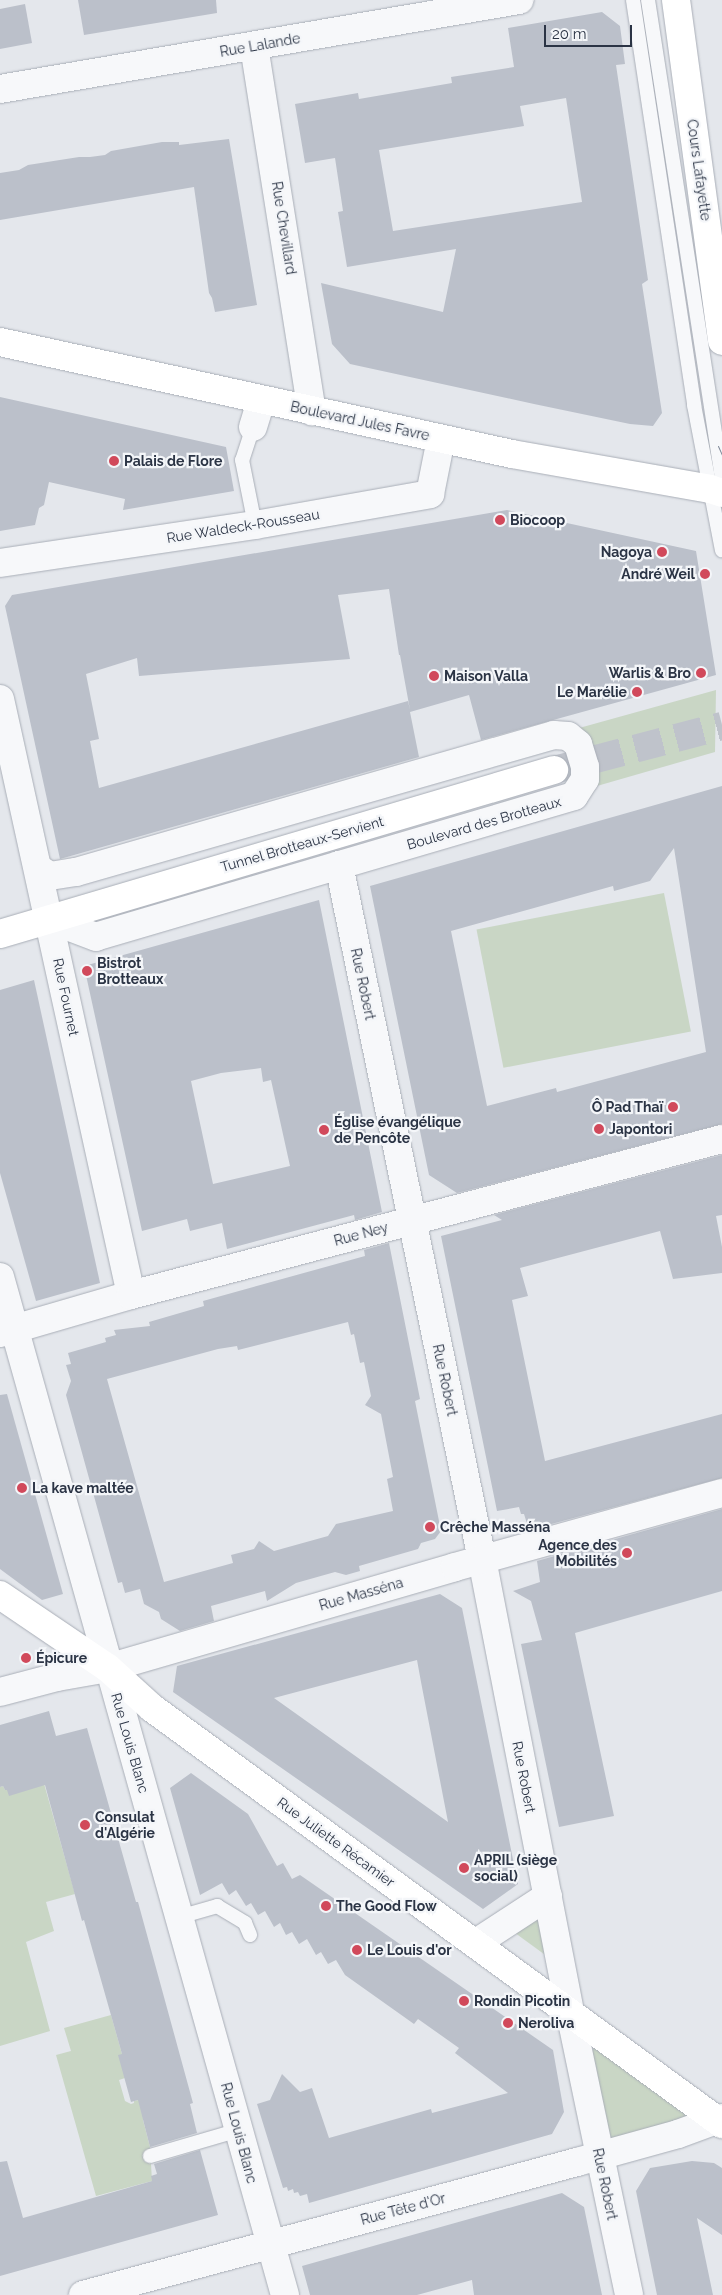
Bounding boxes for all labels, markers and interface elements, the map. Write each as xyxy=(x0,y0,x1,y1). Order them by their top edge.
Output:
scale bar xyxy=(547,15,634,47)
text: 20 m xyxy=(552,25,587,43)
street label: Rue Lalande xyxy=(218,30,302,60)
street label: Cours Lafayette xyxy=(684,118,714,222)
street label: Rue Chevillard xyxy=(268,180,300,276)
street label: Boulevard Jules Favre xyxy=(289,398,431,444)
place label: Palais de Flore xyxy=(124,453,222,469)
marker: Palais de Flore xyxy=(108,455,120,467)
street label: Rue Waldeck-Rousseau xyxy=(165,506,321,546)
place label: Biocoop xyxy=(510,512,565,528)
marker: Biocoop xyxy=(494,514,506,526)
place label: Nagoya xyxy=(601,544,652,560)
marker: Nagoya xyxy=(656,546,668,558)
place label: André Weil xyxy=(621,566,695,582)
marker: André Weil xyxy=(699,568,711,580)
place label: Warlis & Bro xyxy=(609,665,691,681)
marker: Warlis & Bro xyxy=(695,667,707,679)
place label: Maison Valla xyxy=(444,668,528,684)
marker: Maison Valla xyxy=(428,670,440,682)
place label: Le Marélie xyxy=(557,684,627,700)
marker: Le Marélie xyxy=(631,686,643,698)
street label: Boulevard des Brotteaux xyxy=(405,793,563,853)
street label: Tunnel Brotteaux-Servient xyxy=(218,813,386,875)
street label: Rue Robert xyxy=(347,947,379,1021)
place label: Bistrot Brotteaux xyxy=(97,955,163,988)
street label: Rue Fournet xyxy=(50,956,82,1038)
marker: Bistrot Brotteaux xyxy=(81,965,93,977)
place label: Ô Pad Thaï xyxy=(591,1099,663,1115)
marker: Ô Pad Thaï xyxy=(667,1101,679,1113)
place label: Église évangélique de Pencôte xyxy=(334,1114,461,1146)
place label: Japontori xyxy=(609,1121,672,1137)
marker: Japontori xyxy=(593,1123,605,1135)
marker: Église évangélique de Pencôte xyxy=(318,1124,330,1136)
street label: Rue Ney xyxy=(332,1219,390,1249)
street label: Rue Robert xyxy=(429,1343,461,1417)
place label: La kave maltée xyxy=(32,1480,134,1496)
marker: La kave maltée xyxy=(16,1482,28,1494)
place label: Crêche Masséna xyxy=(440,1519,550,1535)
marker: Crêche Masséna xyxy=(424,1521,436,1533)
place label: Agence des Mobilités xyxy=(538,1537,617,1570)
marker: Agence des Mobilités xyxy=(621,1547,633,1559)
street label: Rue Masséna xyxy=(317,1574,405,1614)
place label: Épicure xyxy=(36,1650,87,1666)
marker: Épicure xyxy=(20,1652,32,1664)
street label: Rue Louis Blanc xyxy=(108,1691,152,1795)
street label: Rue Robert xyxy=(509,1740,539,1814)
street label: Rue Juliette Récamier xyxy=(274,1794,398,1890)
place label: Consulat d'Algérie xyxy=(95,1809,155,1841)
marker: Consulat d'Algérie xyxy=(79,1819,91,1831)
place label: APRIL (siège social) xyxy=(474,1852,557,1884)
marker: APRIL (siège social) xyxy=(458,1862,470,1874)
place label: The Good Flow xyxy=(336,1898,437,1914)
marker: The Good Flow xyxy=(320,1900,332,1912)
place label: Le Louis d'or xyxy=(367,1942,452,1958)
marker: Le Louis d'or xyxy=(351,1944,363,1956)
place label: Rondin Picotin xyxy=(474,1993,570,2009)
marker: Rondin Picotin xyxy=(458,1995,470,2007)
place label: Neroliva xyxy=(518,2015,574,2031)
marker: Neroliva xyxy=(502,2017,514,2029)
street label: Rue Louis Blanc xyxy=(217,2081,261,2185)
street label: Rue Robert xyxy=(589,2147,621,2221)
street label: Rue Tête d'Or xyxy=(359,2190,447,2228)

